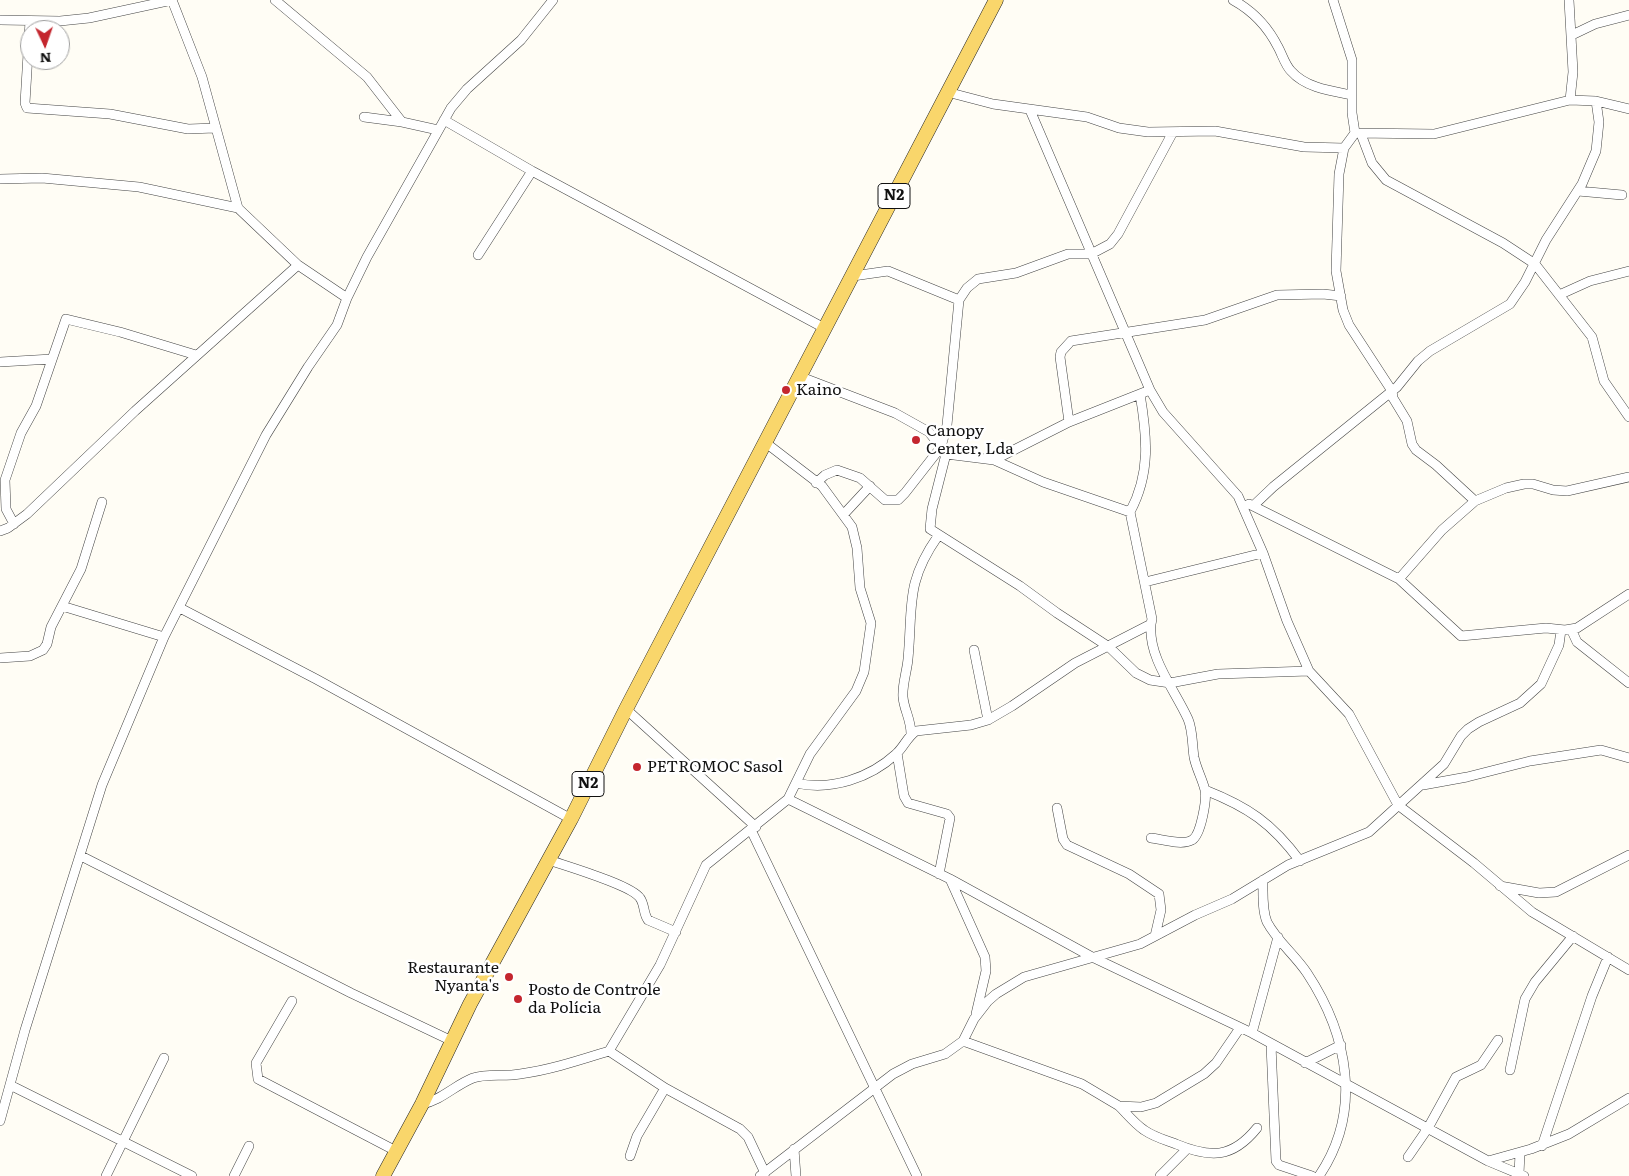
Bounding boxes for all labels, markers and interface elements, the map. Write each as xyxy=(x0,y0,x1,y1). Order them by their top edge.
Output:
north arrow xyxy=(20,20,70,70)
text: N xyxy=(39,49,52,69)
road number: N2 xyxy=(878,184,910,208)
place label: Kaino xyxy=(796,380,842,400)
marker: Kaino xyxy=(780,384,792,396)
place label: Canopy Center, Lda xyxy=(926,421,1014,459)
marker: Canopy Center, Lda xyxy=(910,434,922,446)
place label: PETROMOC Sasol xyxy=(647,757,783,777)
marker: PETROMOC Sasol xyxy=(631,761,643,773)
road number: N2 xyxy=(572,772,604,796)
place label: Restaurante Nyanta's xyxy=(407,958,499,996)
marker: Restaurante Nyanta's xyxy=(503,971,515,983)
place label: Posto de Controle da Polícia xyxy=(528,980,661,1018)
marker: Posto de Controle da Polícia xyxy=(512,993,524,1005)

